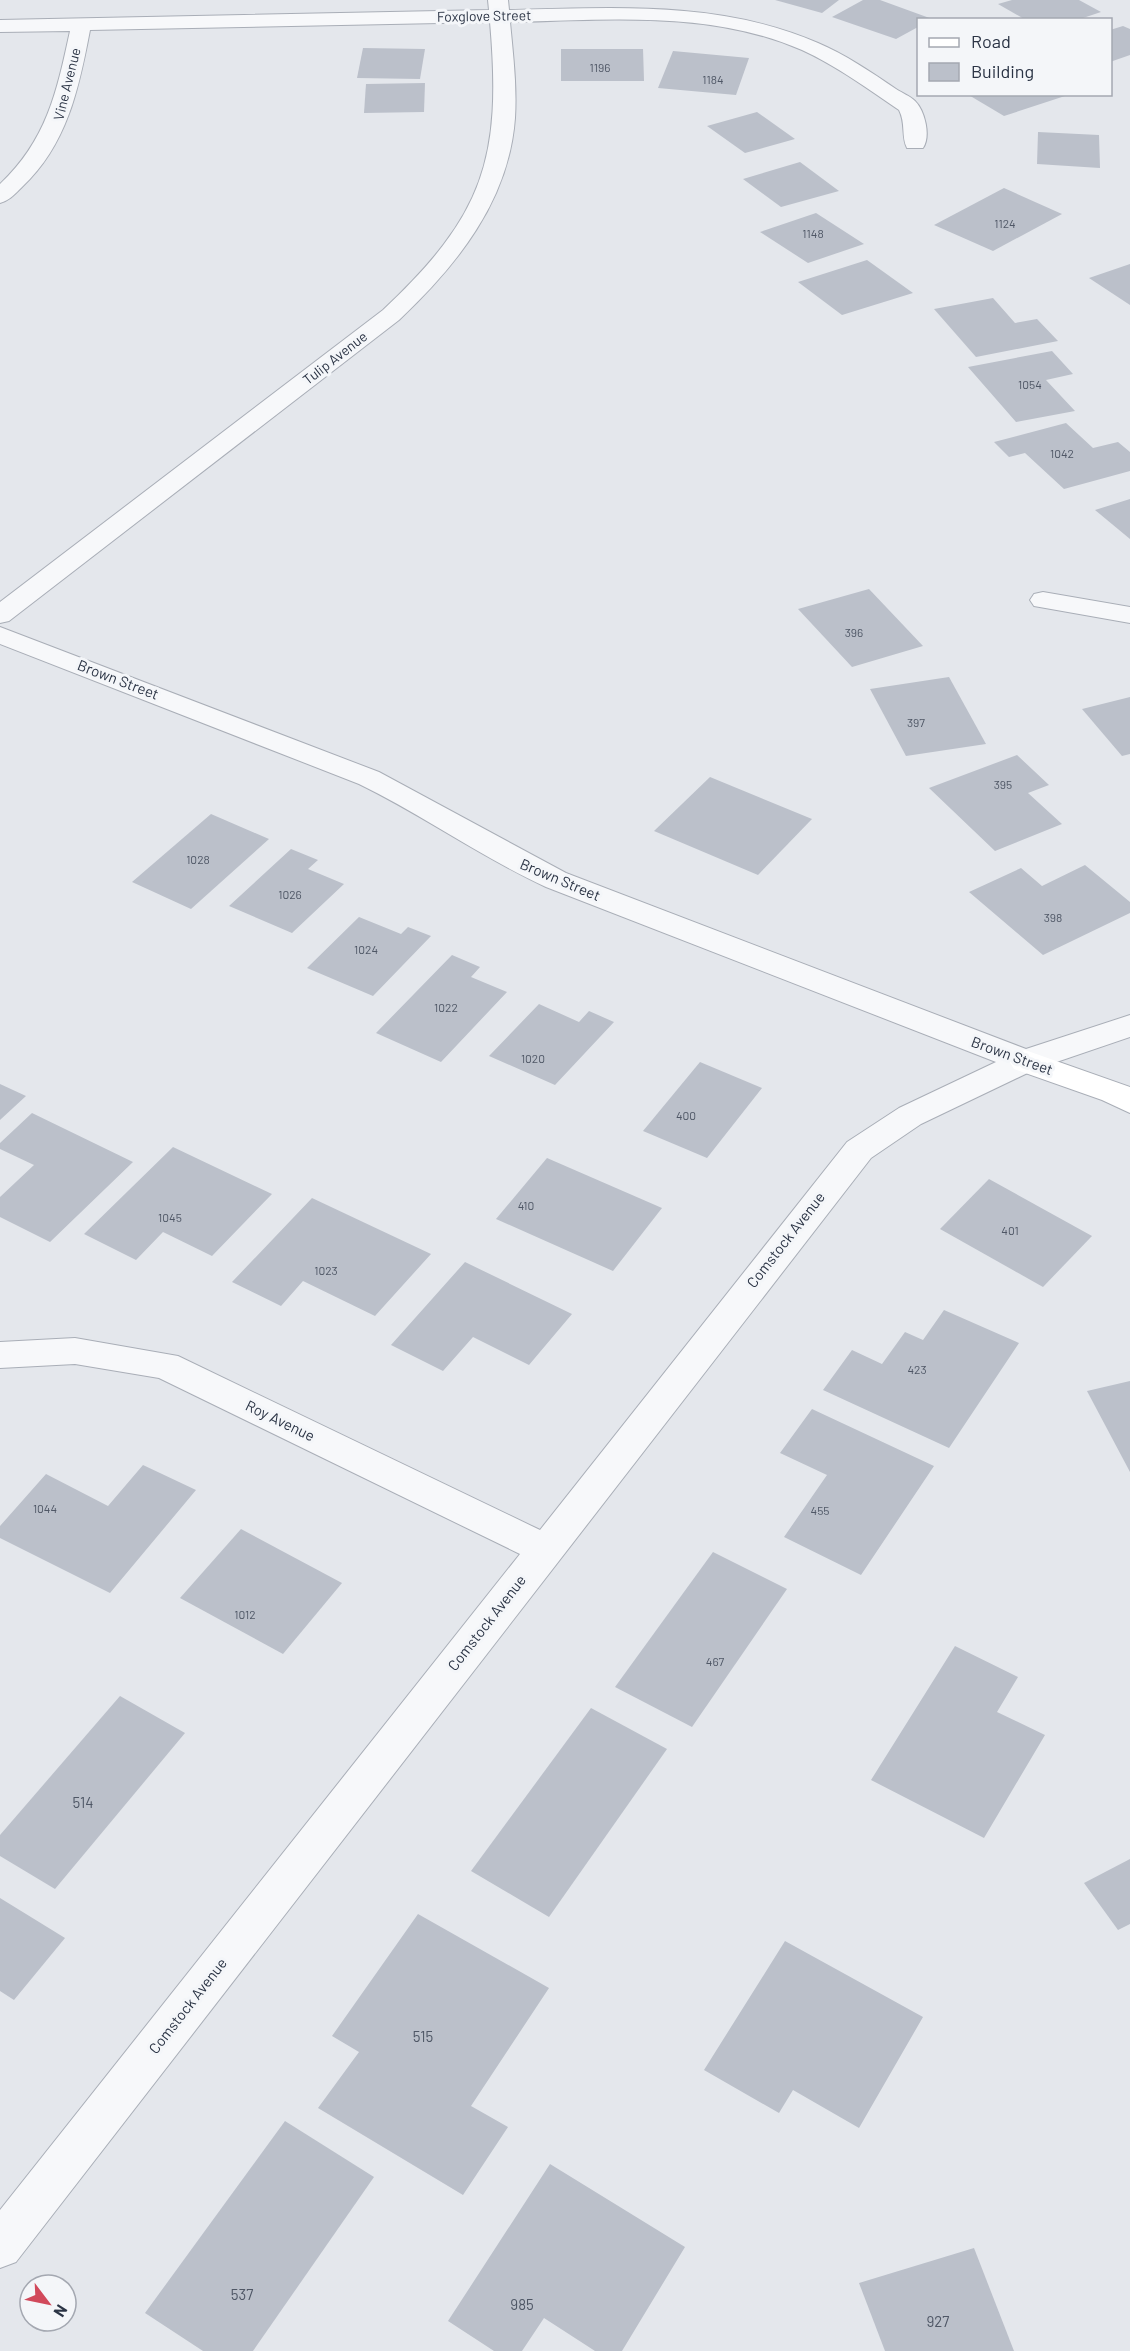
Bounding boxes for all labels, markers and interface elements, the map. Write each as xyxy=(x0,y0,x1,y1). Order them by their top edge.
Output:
street label: Foxglove Street xyxy=(437,6,531,25)
legend xyxy=(917,18,1112,96)
text: Road xyxy=(971,30,1011,52)
street label: Vine Avenue xyxy=(49,46,84,122)
house number: 1196 xyxy=(590,60,610,74)
text: Building xyxy=(971,60,1034,82)
house number: 1184 xyxy=(702,72,724,86)
house number: 1124 xyxy=(994,216,1016,230)
house number: 1148 xyxy=(802,226,824,240)
street label: Tulip Avenue xyxy=(299,327,370,388)
house number: 1054 xyxy=(1018,377,1042,391)
house number: 1042 xyxy=(1050,446,1074,460)
house number: 396 xyxy=(845,625,863,639)
street label: Brown Street xyxy=(75,655,162,703)
house number: 397 xyxy=(907,715,925,729)
house number: 395 xyxy=(994,777,1012,791)
house number: 1028 xyxy=(186,852,210,866)
street label: Brown Street xyxy=(518,854,603,904)
house number: 1026 xyxy=(278,887,302,901)
house number: 398 xyxy=(1044,910,1062,924)
house number: 1024 xyxy=(354,942,378,956)
house number: 1022 xyxy=(434,1000,458,1014)
street label: Brown Street xyxy=(969,1032,1056,1078)
house number: 1020 xyxy=(521,1051,545,1065)
house number: 400 xyxy=(676,1108,696,1122)
street label: Comstock Avenue xyxy=(742,1188,828,1291)
house number: 410 xyxy=(518,1198,534,1212)
house number: 1045 xyxy=(158,1210,182,1224)
house number: 401 xyxy=(1001,1223,1019,1237)
house number: 1023 xyxy=(314,1263,338,1277)
house number: 423 xyxy=(907,1362,927,1376)
street label: Roy Avenue xyxy=(243,1396,318,1445)
house number: 1044 xyxy=(33,1501,57,1515)
house number: 455 xyxy=(811,1503,829,1517)
street label: Comstock Avenue xyxy=(443,1571,529,1674)
house number: 1012 xyxy=(234,1607,256,1621)
house number: 467 xyxy=(706,1654,725,1668)
house number: 514 xyxy=(73,1793,93,1811)
street label: Comstock Avenue xyxy=(144,1954,230,2057)
house number: 515 xyxy=(413,2027,433,2045)
north arrow xyxy=(18,2273,78,2333)
house number: 537 xyxy=(231,2285,253,2303)
house number: 985 xyxy=(510,2295,534,2313)
text: N xyxy=(50,2302,72,2321)
house number: 927 xyxy=(927,2312,949,2330)

